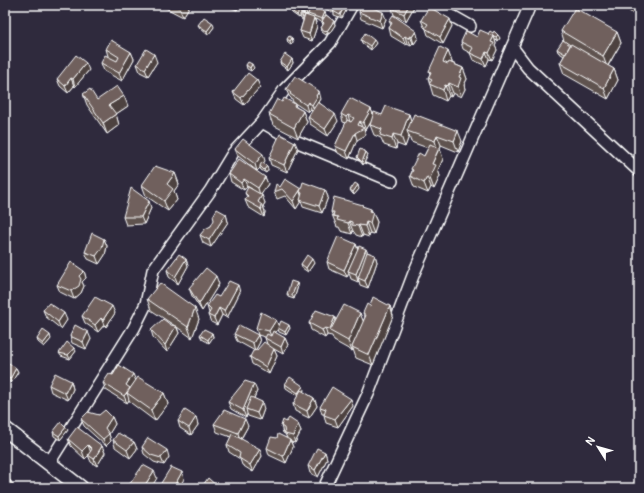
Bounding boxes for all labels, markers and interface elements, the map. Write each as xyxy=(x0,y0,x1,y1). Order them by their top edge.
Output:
north arrow xyxy=(578,427,618,467)
text: N xyxy=(583,434,598,448)

